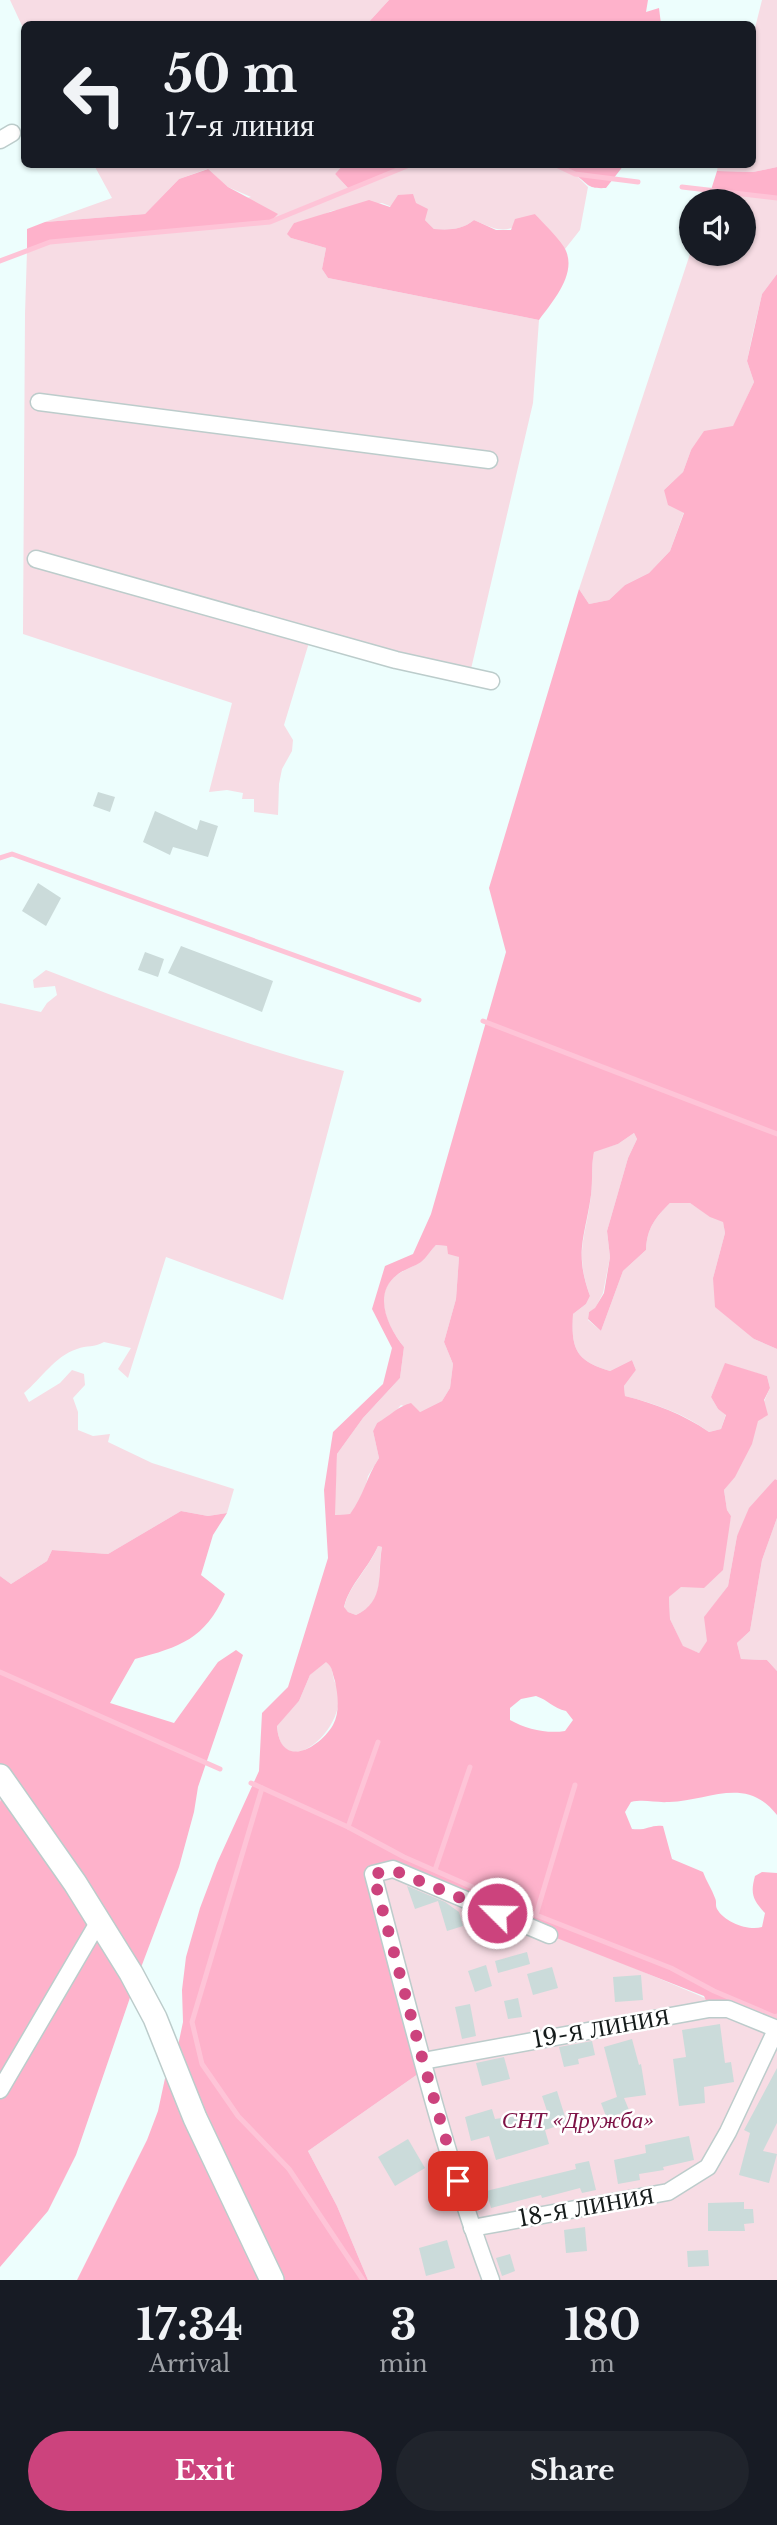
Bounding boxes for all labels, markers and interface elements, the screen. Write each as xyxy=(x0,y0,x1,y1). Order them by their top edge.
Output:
text: 50 m xyxy=(164,44,297,105)
icon: left xyxy=(49,49,140,140)
text: 17-я линия xyxy=(164,105,315,145)
map controls xyxy=(679,189,756,266)
button: sound xyxy=(679,189,756,266)
position arrow xyxy=(460,1876,534,1950)
street label: 19-Я ЛИНИЯ xyxy=(530,2002,672,2054)
park label: СНТ «Дружба» xyxy=(502,2106,654,2134)
pin xyxy=(428,2151,488,2211)
icon: arrive xyxy=(439,2162,477,2200)
street label: 18-Я ЛИНИЯ xyxy=(516,2181,656,2233)
text: 17:34 xyxy=(136,2299,243,2351)
text: 3 xyxy=(390,2299,417,2351)
text: 180 xyxy=(564,2299,641,2351)
text: Arrival xyxy=(149,2350,230,2378)
text: min xyxy=(379,2350,428,2378)
text: m xyxy=(590,2350,615,2378)
button: Exit xyxy=(28,2431,382,2511)
button: Share xyxy=(396,2431,749,2511)

